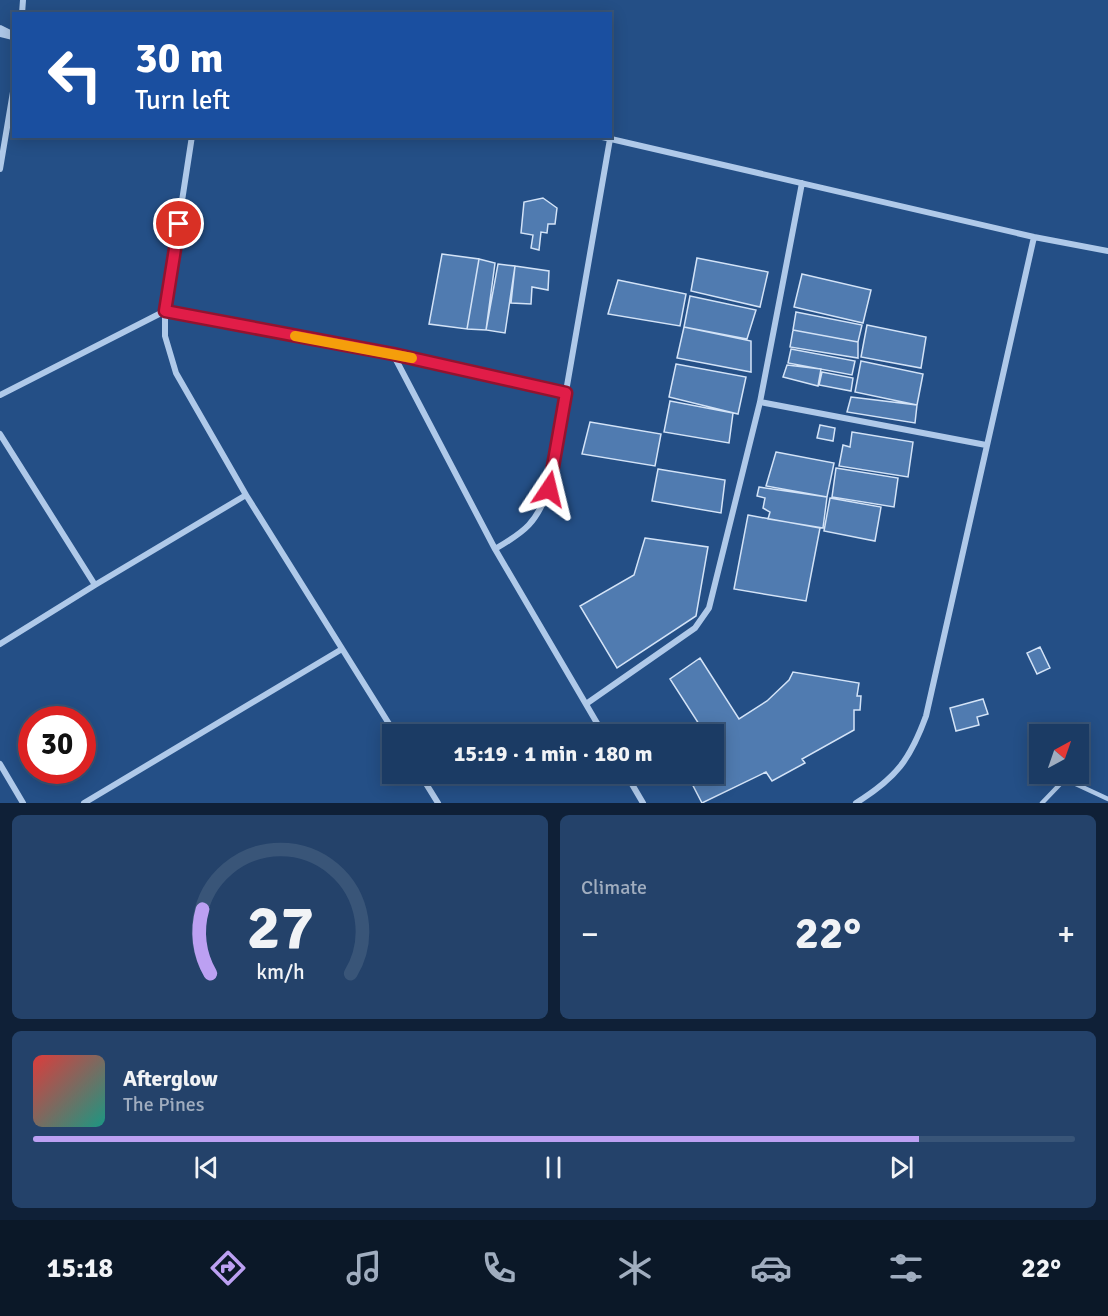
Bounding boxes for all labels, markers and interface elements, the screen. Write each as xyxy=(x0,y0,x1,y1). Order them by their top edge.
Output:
text: 30 m xyxy=(135,33,224,84)
icon: left xyxy=(36,36,114,114)
text: Turn left xyxy=(135,84,230,117)
pin xyxy=(153,198,204,249)
icon: arrive xyxy=(162,207,195,240)
position arrow xyxy=(517,457,581,521)
speed limit sign: 30 xyxy=(18,706,96,784)
north arrow xyxy=(1029,724,1089,784)
map controls xyxy=(1029,724,1089,784)
text: 15:19 · 1 min · 180 m xyxy=(453,740,653,767)
text: Climate xyxy=(581,875,647,900)
text: 27 xyxy=(246,889,314,966)
text: 22° xyxy=(795,906,861,961)
text: − xyxy=(581,914,599,955)
text: + xyxy=(1057,914,1075,955)
text: km/h xyxy=(256,959,304,985)
text: Afterglow xyxy=(123,1065,218,1092)
text: The Pines xyxy=(123,1092,205,1117)
icon: previous xyxy=(190,1151,223,1184)
icon: pause xyxy=(537,1151,570,1184)
icon: next xyxy=(885,1151,918,1184)
icon: directions xyxy=(207,1247,249,1289)
icon: music xyxy=(343,1247,385,1289)
icon: phone xyxy=(478,1247,520,1289)
icon: climate xyxy=(614,1247,656,1289)
icon: car xyxy=(750,1247,792,1289)
icon: filters xyxy=(885,1247,927,1289)
text: 15:18 xyxy=(47,1252,113,1285)
text: 22° xyxy=(1021,1252,1061,1285)

